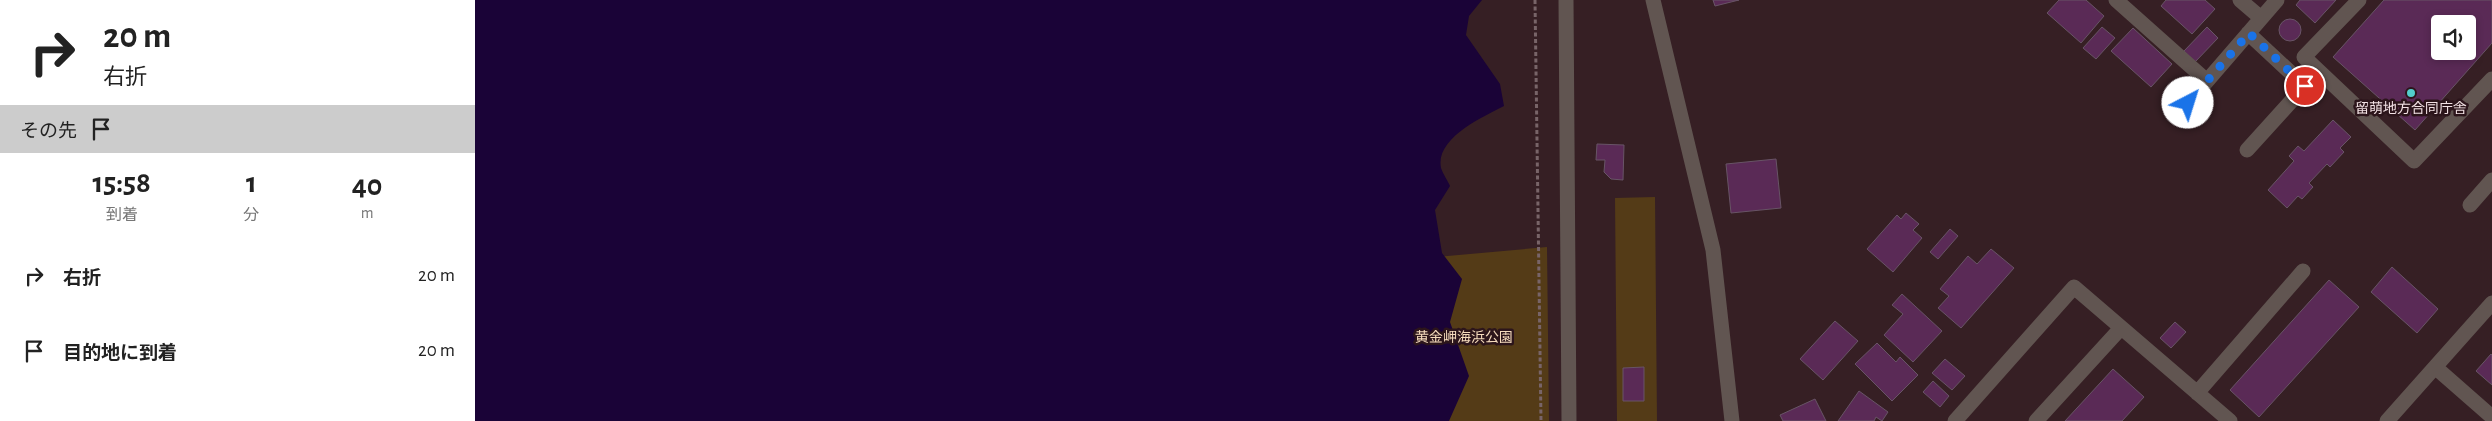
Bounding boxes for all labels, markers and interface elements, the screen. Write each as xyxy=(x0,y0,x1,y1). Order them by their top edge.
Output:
map controls xyxy=(2431,15,2476,60)
button: sound xyxy=(2431,15,2476,60)
text: 20 m xyxy=(103,19,171,54)
icon: right xyxy=(20,20,85,85)
pin xyxy=(2284,65,2326,107)
text: 右折 xyxy=(103,66,147,88)
icon: arrive xyxy=(2291,72,2319,100)
position arrow xyxy=(2161,76,2213,128)
marker: 留萌地方合同庁舎 xyxy=(2405,87,2417,99)
place label: 留萌地方合同庁舎 xyxy=(2355,101,2467,116)
icon: arrive xyxy=(87,115,115,143)
text: その先 xyxy=(20,122,77,141)
text: 15:58 xyxy=(92,168,151,198)
text: 1 xyxy=(246,168,257,198)
text: 40 xyxy=(352,171,383,201)
text: m xyxy=(361,205,374,221)
text: 到着 xyxy=(106,207,138,223)
text: 分 xyxy=(243,207,259,223)
icon: right xyxy=(20,262,48,290)
text: 20 m xyxy=(418,266,455,285)
text: 右折 xyxy=(63,269,101,288)
park label: 黄金岬海浜公園 xyxy=(1415,330,1513,345)
icon: arrive xyxy=(20,337,48,365)
text: 20 m xyxy=(418,341,455,360)
text: 目的地に到着 xyxy=(63,344,177,363)

